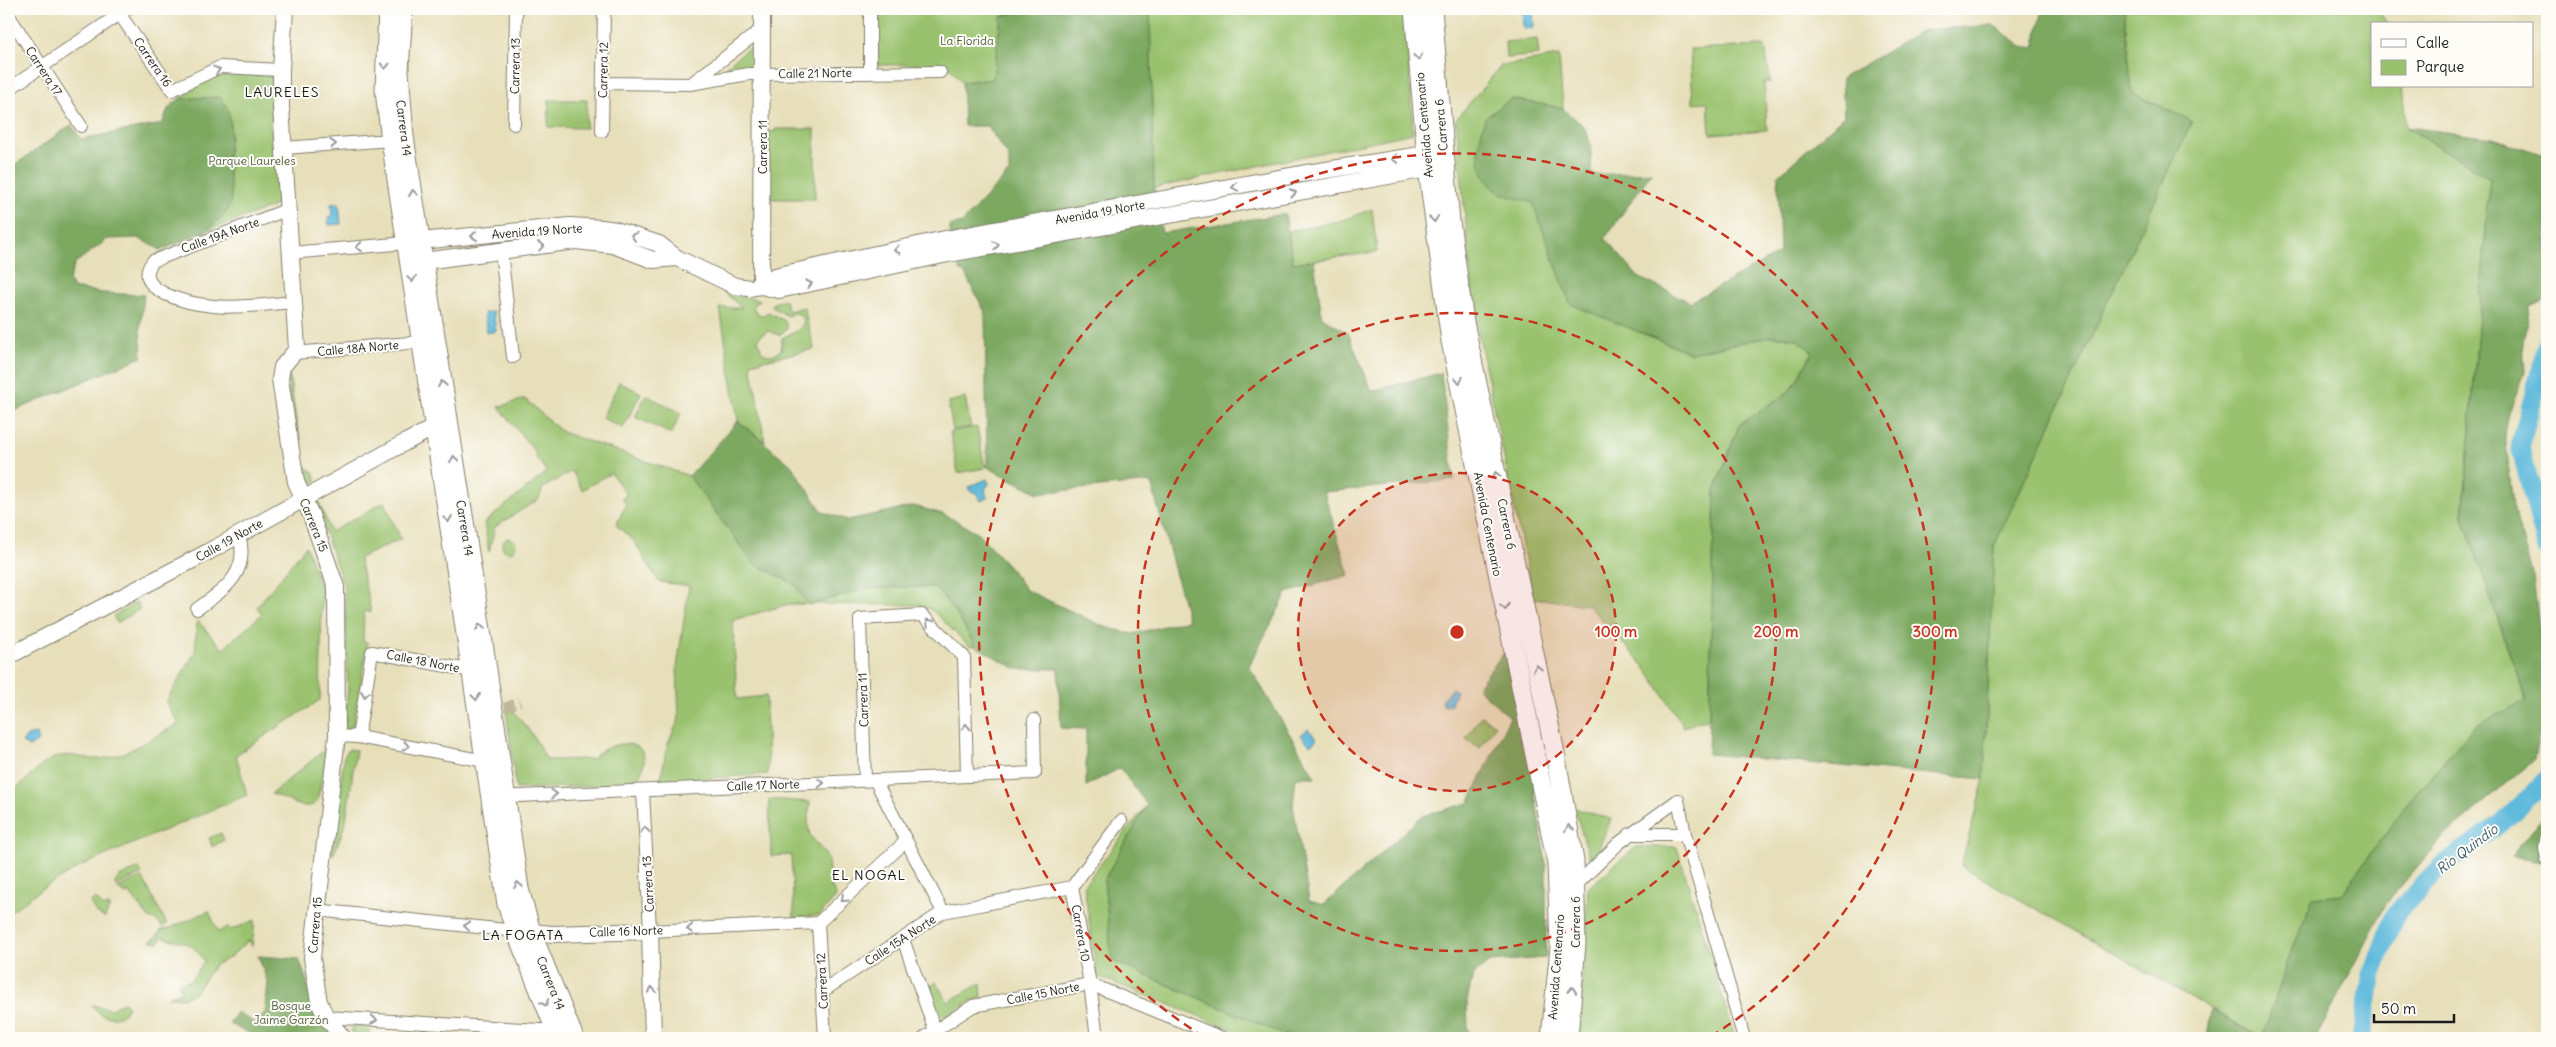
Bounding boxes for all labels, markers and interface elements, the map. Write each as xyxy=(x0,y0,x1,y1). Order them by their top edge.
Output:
legend xyxy=(2371,22,2534,88)
park label: La Florida xyxy=(940,33,994,48)
text: Calle xyxy=(2416,33,2449,52)
street label: Carrera 16 xyxy=(131,34,175,90)
street label: Carrera 13 xyxy=(507,37,523,94)
street label: Carrera 12 xyxy=(595,41,611,98)
street label: Carrera 17 xyxy=(23,44,66,99)
one-way arrow xyxy=(1412,54,1423,62)
text: Parque xyxy=(2416,57,2464,76)
one-way arrow xyxy=(380,62,391,70)
street label: Calle 21 Norte xyxy=(778,65,852,81)
one-way arrow xyxy=(212,66,221,76)
street label: Avenida Centenario xyxy=(1412,71,1436,178)
district label: LAURELES xyxy=(245,83,319,101)
street label: Carrera 6 xyxy=(1431,98,1451,152)
street label: Carrera 14 xyxy=(393,99,415,157)
street label: Carrera 11 xyxy=(755,120,770,174)
one-way arrow xyxy=(329,139,337,150)
park label: Parque Laureles xyxy=(208,153,296,168)
one-way arrow xyxy=(1391,153,1400,163)
one-way arrow xyxy=(1231,181,1240,192)
one-way arrow xyxy=(408,189,419,197)
one-way arrow xyxy=(1289,189,1297,199)
street label: Avenida 19 Norte xyxy=(1054,197,1146,227)
street label: Calle 19A Norte xyxy=(179,214,261,256)
one-way arrow xyxy=(1428,215,1439,223)
street label: Avenida 19 Norte xyxy=(491,220,583,242)
one-way arrow xyxy=(469,230,477,241)
one-way arrow xyxy=(631,232,639,242)
one-way arrow xyxy=(538,241,546,252)
one-way arrow xyxy=(991,241,1000,251)
one-way arrow xyxy=(354,242,362,253)
one-way arrow xyxy=(893,244,902,254)
one-way arrow xyxy=(406,275,417,283)
one-way arrow xyxy=(804,279,813,289)
street label: Calle 18A Norte xyxy=(317,337,399,359)
one-way arrow xyxy=(1453,375,1463,384)
one-way arrow xyxy=(438,379,448,388)
one-way arrow xyxy=(449,455,460,463)
street label: Avenida Centenario xyxy=(1471,471,1505,578)
one-way arrow xyxy=(1492,471,1502,480)
street label: Carrera 15 xyxy=(296,496,332,554)
street label: Carrera 6 xyxy=(1494,497,1520,551)
street label: Carrera 14 xyxy=(453,499,477,557)
street label: Calle 19 Norte xyxy=(193,515,265,565)
one-way arrow xyxy=(442,515,452,524)
one-way arrow xyxy=(1499,603,1510,612)
one-way arrow xyxy=(926,619,935,628)
one-way arrow xyxy=(476,622,486,631)
text: 100 m xyxy=(1595,622,1637,641)
text: 200 m xyxy=(1754,622,1798,641)
text: 300 m xyxy=(1913,622,1958,641)
centre of rings xyxy=(1448,623,1466,641)
street label: Calle 18 Norte xyxy=(385,647,461,675)
one-way arrow xyxy=(1532,664,1543,673)
street label: Carrera 11 xyxy=(855,672,871,728)
one-way arrow xyxy=(361,690,371,699)
one-way arrow xyxy=(471,693,481,701)
one-way arrow xyxy=(961,723,971,730)
one-way arrow xyxy=(402,740,411,750)
street label: Calle 17 Norte xyxy=(726,776,800,794)
one-way arrow xyxy=(817,777,825,788)
one-way arrow xyxy=(550,789,558,800)
water label: Río Quindío xyxy=(2433,819,2502,878)
one-way arrow xyxy=(1564,824,1574,832)
one-way arrow xyxy=(640,825,651,833)
street label: Carrera 13 xyxy=(639,855,657,913)
district label: EL NOGAL xyxy=(832,866,906,884)
one-way arrow xyxy=(514,880,524,889)
one-way arrow xyxy=(840,893,849,902)
street label: Carrera 15 xyxy=(305,896,325,954)
street label: Carrera 6 xyxy=(1568,896,1583,948)
street label: Carrera 10 xyxy=(1069,903,1093,963)
street label: Calle 15A Norte xyxy=(862,911,938,969)
street label: Avenida Centenario xyxy=(1545,913,1567,1020)
one-way arrow xyxy=(463,921,471,932)
street label: Calle 16 Norte xyxy=(589,922,663,940)
one-way arrow xyxy=(686,923,694,934)
district label: LA FOGATA xyxy=(482,926,564,944)
street label: Carrera 12 xyxy=(813,952,831,1010)
street label: Carrera 14 xyxy=(533,954,569,1012)
street label: Calle 15 Norte xyxy=(1005,979,1081,1007)
one-way arrow xyxy=(647,985,657,993)
one-way arrow xyxy=(1566,985,1577,993)
scale bar xyxy=(2374,992,2454,1024)
park label: Bosque Jaime Garzón xyxy=(253,998,329,1027)
one-way arrow xyxy=(538,998,549,1007)
text: 50 m xyxy=(2381,999,2416,1018)
one-way arrow xyxy=(371,1015,379,1026)

